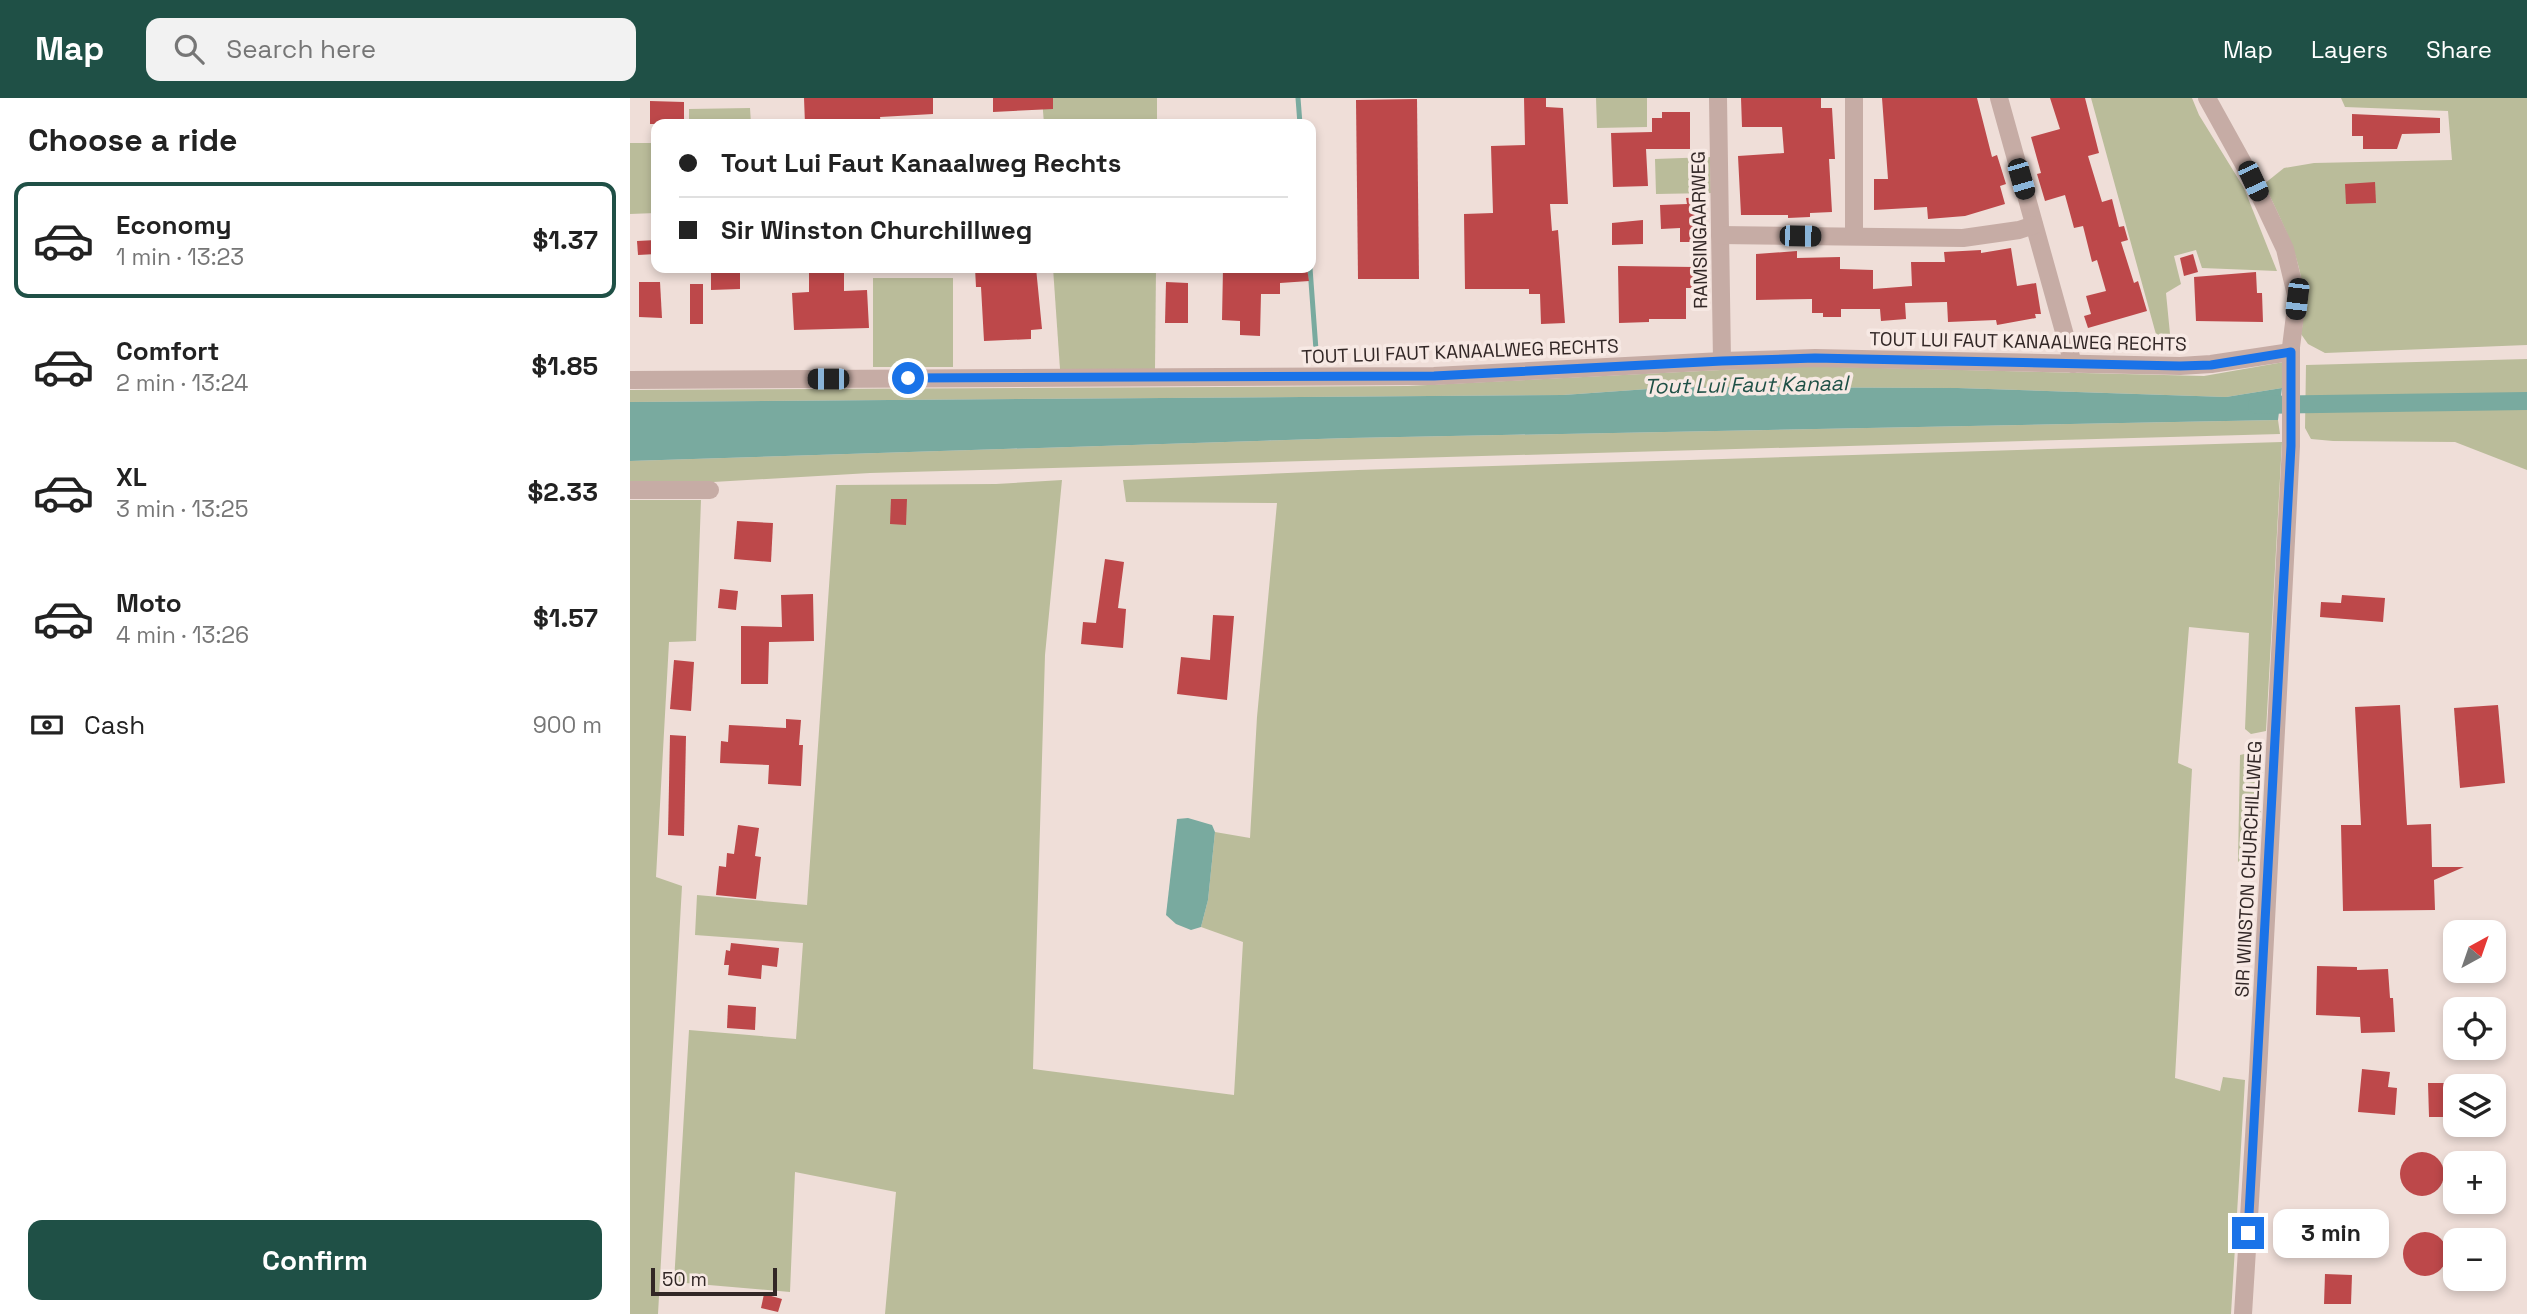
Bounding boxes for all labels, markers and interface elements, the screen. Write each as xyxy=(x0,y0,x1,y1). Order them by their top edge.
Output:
search box xyxy=(146,18,636,81)
text: Map xyxy=(35,28,104,70)
icon: search xyxy=(170,30,208,68)
text: Search here xyxy=(226,32,376,66)
text: Map xyxy=(2223,34,2273,65)
text: Layers xyxy=(2311,34,2388,65)
text: Share xyxy=(2426,34,2492,65)
text: Choose a ride xyxy=(28,120,238,160)
text: Tout Lui Faut Kanaalweg Rechts xyxy=(721,146,1121,180)
street label: RAMSINGAARWEG xyxy=(1686,151,1713,309)
car xyxy=(2006,156,2037,202)
car xyxy=(2235,158,2272,204)
text: Economy xyxy=(116,208,232,242)
icon: car xyxy=(32,209,95,272)
text: Sir Winston Churchillweg xyxy=(721,213,1032,247)
text: $1.37 xyxy=(533,223,598,257)
car xyxy=(1779,225,1822,247)
text: 1 min · 13:23 xyxy=(116,242,244,272)
car xyxy=(2285,277,2310,321)
street label: TOUT LUI FAUT KANAALWEG RECHTS xyxy=(1869,326,2187,357)
street label: TOUT LUI FAUT KANAALWEG RECHTS xyxy=(1301,333,1619,370)
text: Comfort xyxy=(116,334,219,368)
icon: car xyxy=(32,335,95,398)
text: $1.85 xyxy=(532,349,598,383)
route start xyxy=(892,362,924,394)
text: 2 min · 13:24 xyxy=(116,368,248,398)
car xyxy=(808,369,850,390)
water label: Tout Lui Faut Kanaal xyxy=(1644,369,1851,400)
text: XL xyxy=(116,460,147,494)
icon: car xyxy=(32,461,95,524)
text: $2.33 xyxy=(527,475,598,509)
text: 3 min · 13:25 xyxy=(116,494,248,524)
text: Moto xyxy=(116,586,182,620)
icon: car xyxy=(32,587,95,650)
text: $1.57 xyxy=(533,601,598,635)
text: 4 min · 13:26 xyxy=(116,620,249,650)
icon: cash xyxy=(28,706,66,744)
text: Cash xyxy=(84,708,145,742)
text: 900 m xyxy=(533,710,602,740)
street label: SIR WINSTON CHURCHILLWEG xyxy=(2229,740,2268,998)
north arrow xyxy=(2443,920,2506,984)
map controls xyxy=(2443,920,2506,1291)
button: locate xyxy=(2443,997,2506,1060)
button: layers xyxy=(2443,1074,2506,1137)
button: + xyxy=(2443,1151,2506,1214)
callout: 3 min xyxy=(2272,1208,2388,1258)
route end xyxy=(2232,1217,2264,1249)
text: 3 min xyxy=(2301,1218,2361,1248)
button: Confirm xyxy=(28,1220,602,1300)
button: − xyxy=(2443,1228,2506,1291)
scale bar xyxy=(651,1265,777,1297)
text: 50 m xyxy=(662,1267,707,1292)

